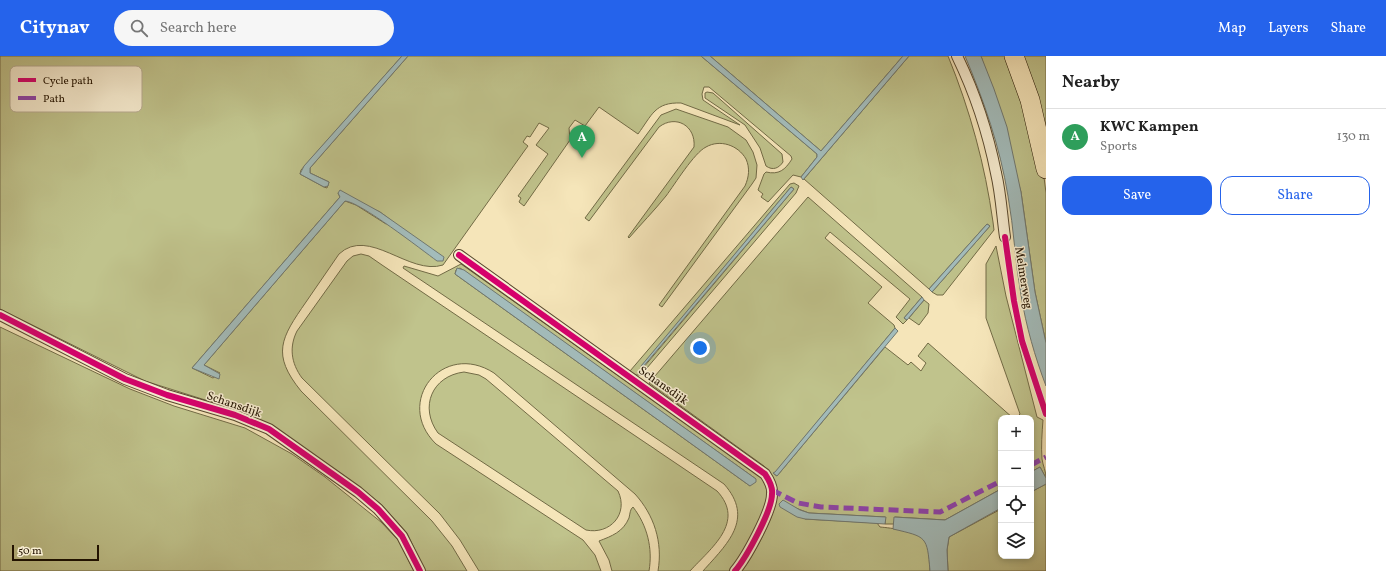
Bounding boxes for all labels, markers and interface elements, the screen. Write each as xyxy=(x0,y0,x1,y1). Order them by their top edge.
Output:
search box xyxy=(114,10,394,46)
text: Citynav xyxy=(20,15,90,41)
icon: search xyxy=(128,17,150,39)
text: Search here xyxy=(160,18,237,39)
text: Map xyxy=(1218,19,1246,38)
text: Layers xyxy=(1268,19,1308,38)
text: Share xyxy=(1330,19,1366,38)
legend xyxy=(10,66,142,112)
text: Nearby xyxy=(1062,71,1120,94)
text: Cycle path xyxy=(43,74,93,89)
text: Path xyxy=(43,92,66,107)
text: KWC Kampen xyxy=(1100,117,1199,138)
pin: A xyxy=(569,125,595,158)
text: A xyxy=(1070,128,1080,146)
text: 130 m xyxy=(1337,128,1370,146)
text: Sports xyxy=(1100,138,1137,156)
button: Save xyxy=(1062,176,1212,215)
button: Share xyxy=(1220,176,1370,215)
street label: Melmerweg xyxy=(1010,246,1036,310)
your location xyxy=(690,338,710,358)
street label: Schansdijk xyxy=(635,363,691,409)
street label: Schansdijk xyxy=(204,388,264,422)
map controls xyxy=(998,415,1034,559)
button: + xyxy=(998,415,1034,451)
button: − xyxy=(998,451,1034,487)
button: locate xyxy=(998,487,1034,523)
button: layers xyxy=(998,523,1034,559)
scale bar xyxy=(12,543,99,562)
text: 50 m xyxy=(18,544,42,559)

